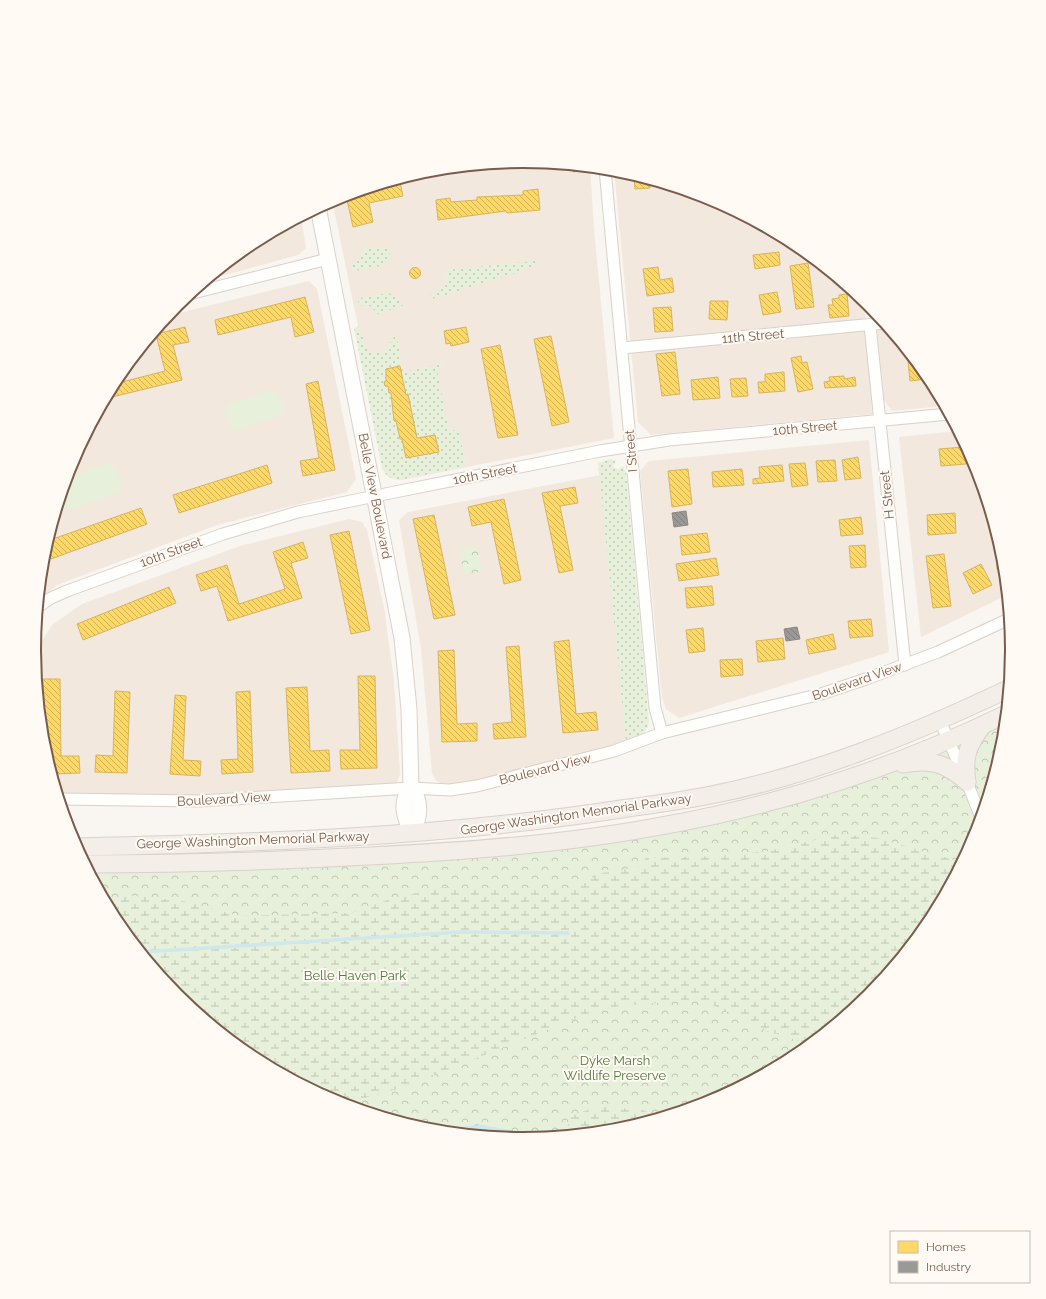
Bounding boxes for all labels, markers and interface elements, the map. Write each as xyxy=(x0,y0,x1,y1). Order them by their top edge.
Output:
street label: 11th Street xyxy=(721,326,785,346)
street label: 10th Street xyxy=(772,418,839,438)
street label: I Street xyxy=(622,429,640,473)
street label: Belle View Boulevard xyxy=(355,432,395,560)
street label: 10th Street xyxy=(452,460,519,488)
street label: H Street xyxy=(877,469,897,520)
street label: 10th Street xyxy=(138,534,205,570)
street label: Boulevard View xyxy=(810,658,904,703)
street label: Boulevard View xyxy=(498,750,593,788)
street label: Boulevard View xyxy=(177,789,272,809)
street label: George Washington Memorial Parkway xyxy=(459,790,693,838)
street label: George Washington Memorial Parkway xyxy=(136,828,370,852)
park label: Belle Haven Park xyxy=(304,968,406,983)
park label: Dyke Marsh Wildlife Preserve xyxy=(564,1053,667,1083)
legend xyxy=(890,1231,1030,1283)
text: Homes xyxy=(926,1240,966,1254)
text: Industry xyxy=(926,1260,972,1274)

